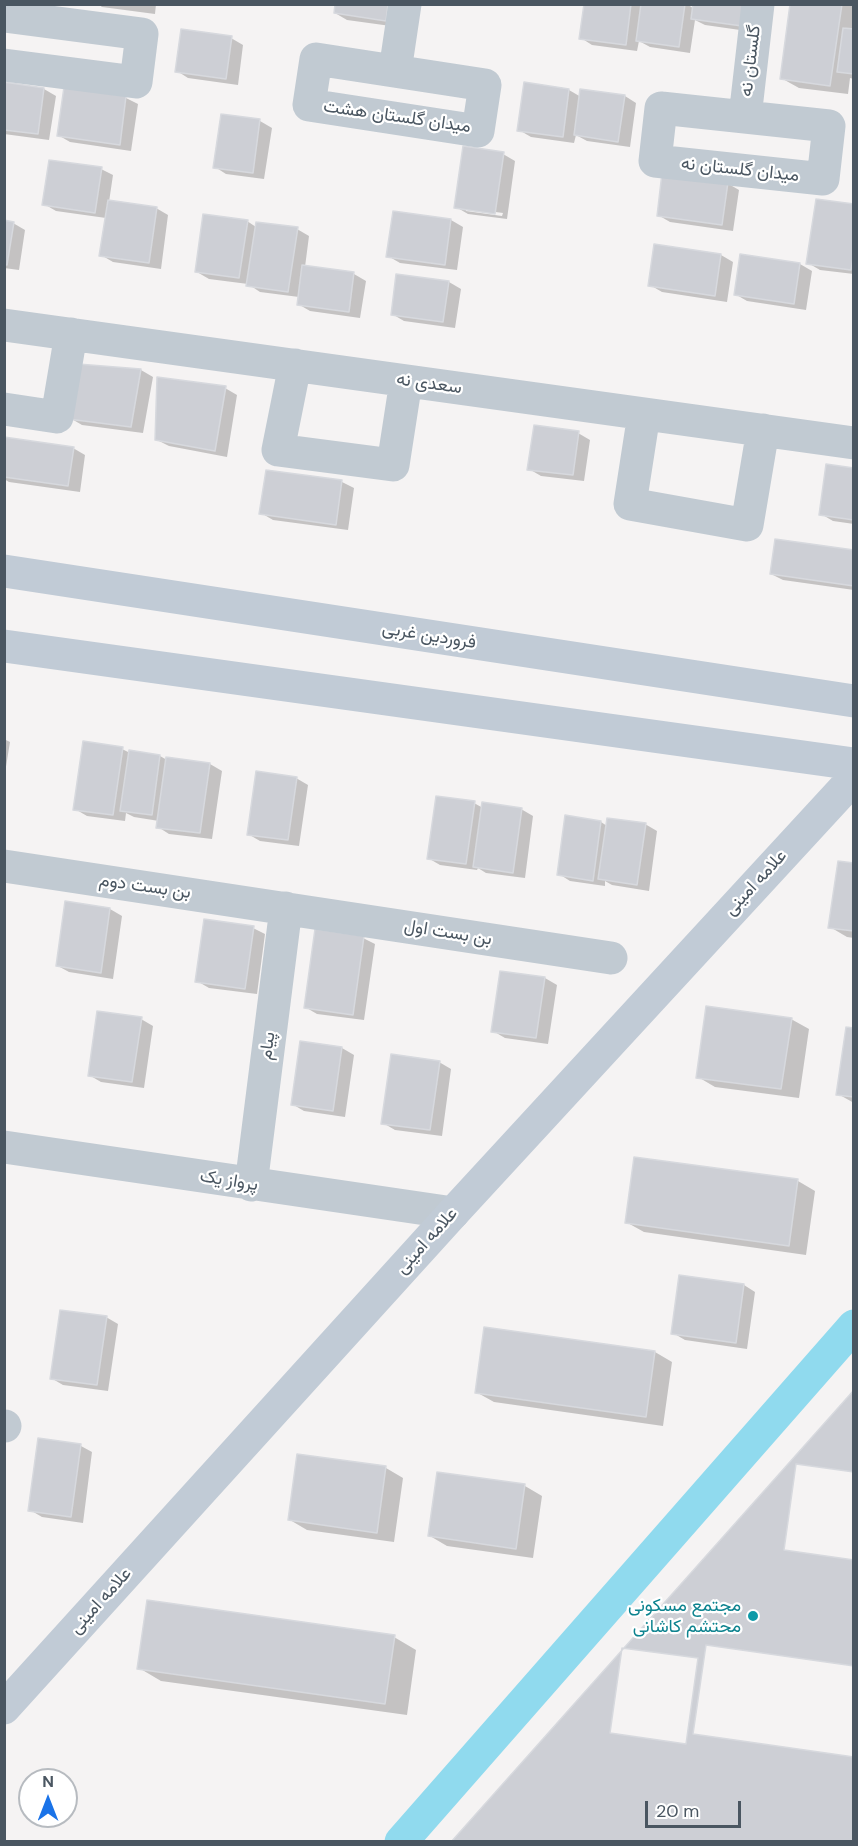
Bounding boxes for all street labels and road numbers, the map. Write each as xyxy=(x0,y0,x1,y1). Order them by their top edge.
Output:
street label: گلستان نه xyxy=(736,24,766,98)
street label: میدان گلستان هشت xyxy=(322,96,472,138)
street label: میدان گلستان نه xyxy=(680,153,800,187)
street label: سعدی نه xyxy=(395,369,463,399)
street label: فروردین غربی xyxy=(380,618,478,654)
street label: علامه امینی xyxy=(720,846,792,920)
street label: بن بست دوم xyxy=(98,870,192,904)
street label: بن بست اول xyxy=(402,915,494,951)
street label: پیام xyxy=(256,1031,280,1061)
street label: پرواز یک xyxy=(198,1166,260,1196)
street label: علامه امینی xyxy=(392,1203,462,1279)
street label: علامه امینی xyxy=(66,1563,136,1639)

